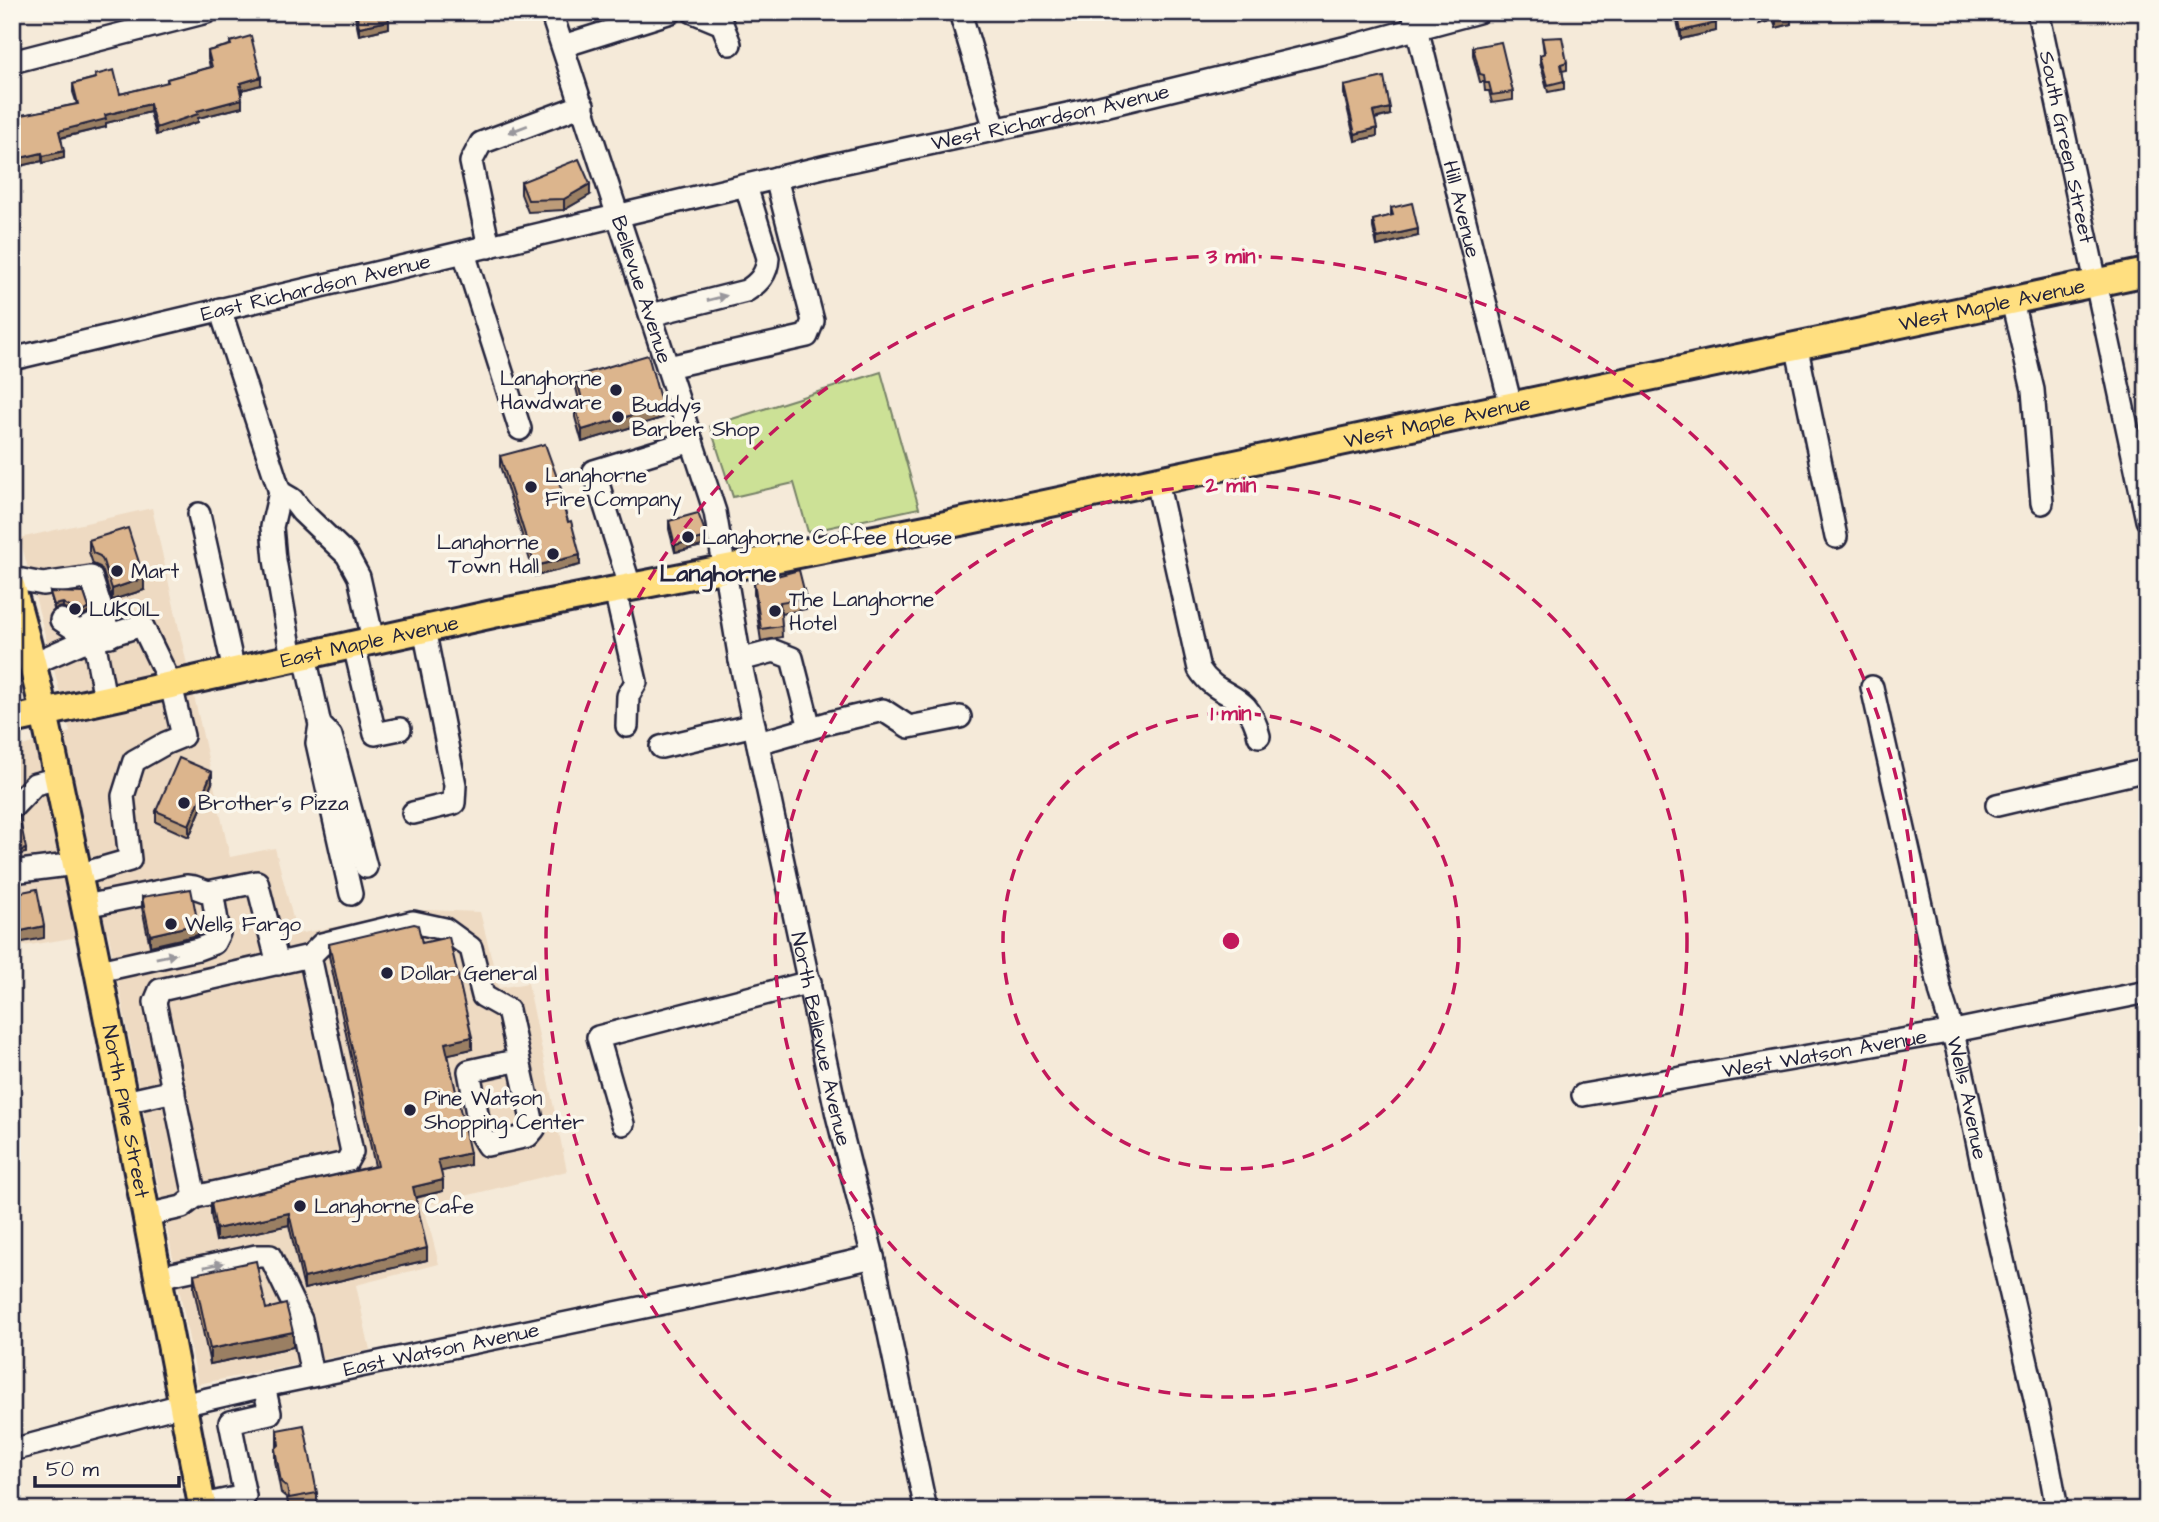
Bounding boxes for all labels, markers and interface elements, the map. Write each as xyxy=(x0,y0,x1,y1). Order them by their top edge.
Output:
street label: South Green Street xyxy=(2032,48,2102,246)
street label: West Richardson Avenue xyxy=(928,76,1172,158)
one-way arrow xyxy=(508,123,529,134)
street label: Hill Avenue xyxy=(1436,157,1488,261)
street label: Bellevue Avenue xyxy=(604,212,680,367)
text: 3 min xyxy=(1205,242,1256,271)
street label: East Richardson Avenue xyxy=(198,246,433,328)
street label: West Maple Avenue xyxy=(1896,271,2088,338)
one-way arrow xyxy=(706,292,728,303)
place label: Langhorne Hawdware xyxy=(500,364,602,417)
marker: Langhorne Hawdware xyxy=(608,382,624,398)
street label: West Maple Avenue xyxy=(1341,388,1533,455)
place label: Buddys Barber Shop xyxy=(632,391,760,445)
marker: Buddys Barber Shop xyxy=(610,409,626,425)
place label: Langhorne Fire Company xyxy=(545,461,682,516)
text: 2 min xyxy=(1205,471,1257,500)
marker: Langhorne Fire Company xyxy=(523,479,539,495)
place label: Langhorne Coffee House xyxy=(702,523,952,554)
place label: Langhorne Town Hall xyxy=(437,528,539,581)
marker: Langhorne Coffee House xyxy=(680,529,696,545)
marker: Langhorne Town Hall xyxy=(545,546,561,562)
place label: Mart xyxy=(131,557,180,586)
district label: Langhorne xyxy=(660,557,776,592)
marker: Mart xyxy=(109,563,125,579)
place label: The Langhorne Hotel xyxy=(789,585,934,638)
place label: LUKOIL xyxy=(89,595,160,624)
marker: LUKOIL xyxy=(67,601,83,617)
marker: The Langhorne Hotel xyxy=(767,603,783,619)
street label: East Maple Avenue xyxy=(278,608,461,675)
text: 1 min xyxy=(1210,699,1252,728)
place label: Brother’s Pizza xyxy=(198,789,349,818)
marker: Brother’s Pizza xyxy=(176,795,192,811)
place label: Wells Fargo xyxy=(185,910,301,941)
marker: Wells Fargo xyxy=(163,916,179,932)
centre of rings xyxy=(1219,929,1243,953)
street label: North Bellevue Avenue xyxy=(784,930,859,1149)
one-way arrow xyxy=(155,951,177,962)
place label: Dollar General xyxy=(401,959,537,988)
marker: Dollar General xyxy=(379,965,395,981)
street label: West Watson Avenue xyxy=(1720,1021,1929,1085)
street label: North Pine Street xyxy=(95,1023,157,1201)
street label: Wells Avenue xyxy=(1940,1033,1995,1162)
place label: Pine Watson Shopping Center xyxy=(424,1084,585,1139)
marker: Pine Watson Shopping Center xyxy=(402,1102,418,1118)
place label: Langhorne Cafe xyxy=(314,1192,474,1223)
marker: Langhorne Cafe xyxy=(292,1198,308,1214)
one-way arrow xyxy=(203,1259,225,1270)
street label: East Watson Avenue xyxy=(341,1315,542,1384)
scale bar xyxy=(35,1445,178,1489)
text: 50 m xyxy=(46,1455,100,1484)

